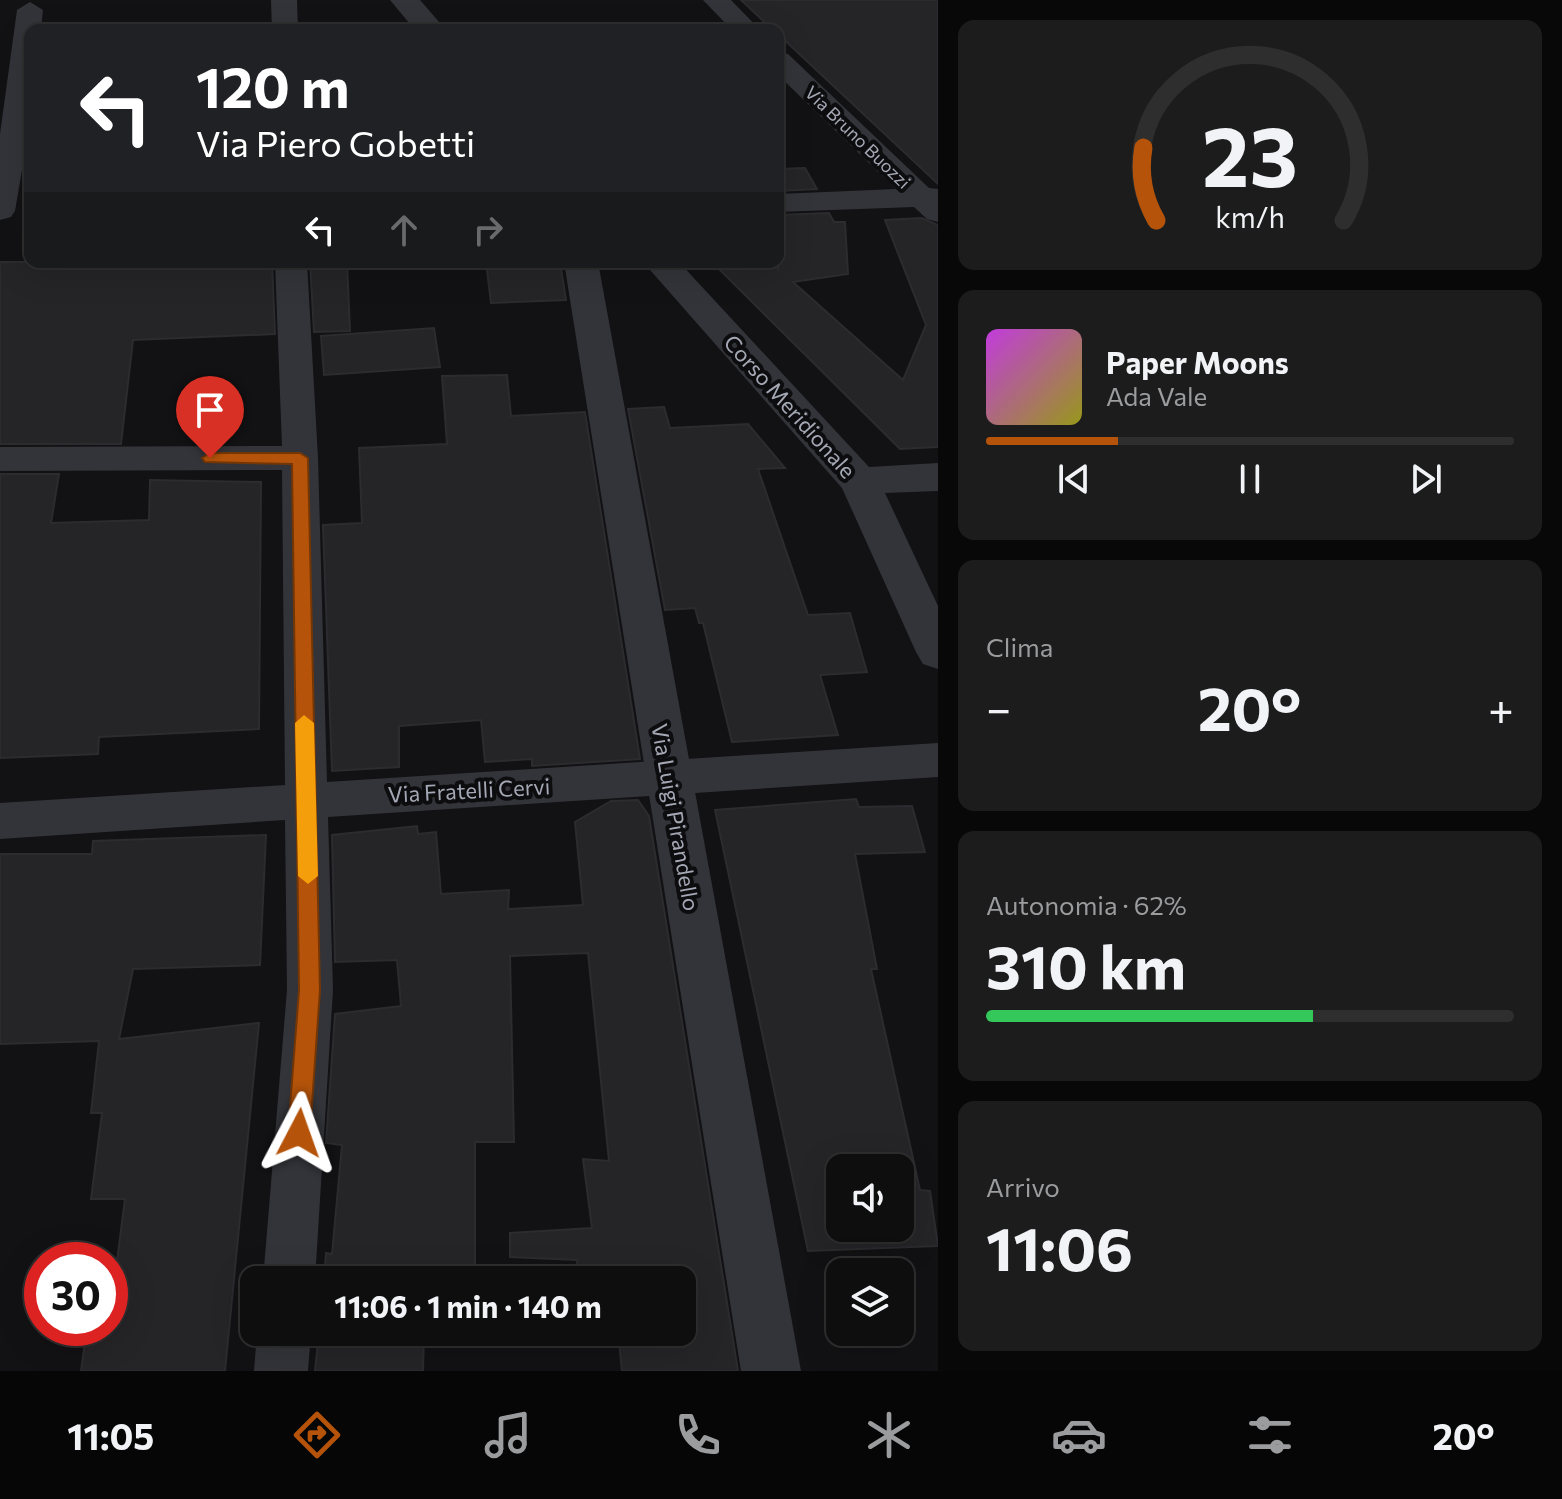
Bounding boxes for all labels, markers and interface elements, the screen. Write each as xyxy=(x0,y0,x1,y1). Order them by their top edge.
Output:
text: 120 m xyxy=(196,51,350,120)
icon: left xyxy=(64,56,168,160)
street label: Via Bruno Buozzi xyxy=(801,81,915,193)
text: 23 xyxy=(1202,102,1298,204)
text: Via Piero Gobetti xyxy=(196,120,475,164)
text: km/h xyxy=(1215,199,1285,234)
icon: left xyxy=(298,208,342,252)
icon: ahead xyxy=(382,208,426,252)
icon: right xyxy=(466,208,510,252)
street label: Corso Meridionale xyxy=(718,329,862,483)
text: Paper Moons xyxy=(1106,343,1289,380)
pin xyxy=(176,376,244,458)
text: Ada Vale xyxy=(1106,380,1207,411)
icon: arrive xyxy=(188,388,232,432)
icon: previous xyxy=(1052,457,1096,501)
icon: pause xyxy=(1228,457,1272,501)
icon: next xyxy=(1404,457,1448,501)
text: Clima xyxy=(986,631,1053,662)
text: 20° xyxy=(1198,670,1301,743)
text: − xyxy=(986,680,1011,734)
text: + xyxy=(1488,680,1514,734)
street label: Via Luigi Pirandello xyxy=(646,721,706,913)
street label: Via Fratelli Cervi xyxy=(387,772,551,808)
text: Autonomia · 62% xyxy=(986,889,1187,920)
text: 310 km xyxy=(986,928,1186,1001)
position arrow xyxy=(257,1091,341,1175)
map controls xyxy=(826,1154,914,1346)
button: sound xyxy=(826,1154,914,1242)
text: Arrivo xyxy=(986,1171,1060,1202)
text: 11:06 xyxy=(986,1210,1133,1283)
speed limit sign: 30 xyxy=(24,1242,128,1346)
button: layers xyxy=(826,1258,914,1346)
text: 11:06 · 1 min · 140 m xyxy=(334,1287,602,1324)
icon: directions xyxy=(289,1407,345,1463)
icon: music xyxy=(480,1407,536,1463)
icon: phone xyxy=(670,1407,726,1463)
icon: climate xyxy=(861,1407,917,1463)
icon: car xyxy=(1051,1407,1107,1463)
icon: filters xyxy=(1242,1407,1298,1463)
text: 11:05 xyxy=(67,1413,154,1457)
text: 20° xyxy=(1432,1413,1495,1457)

